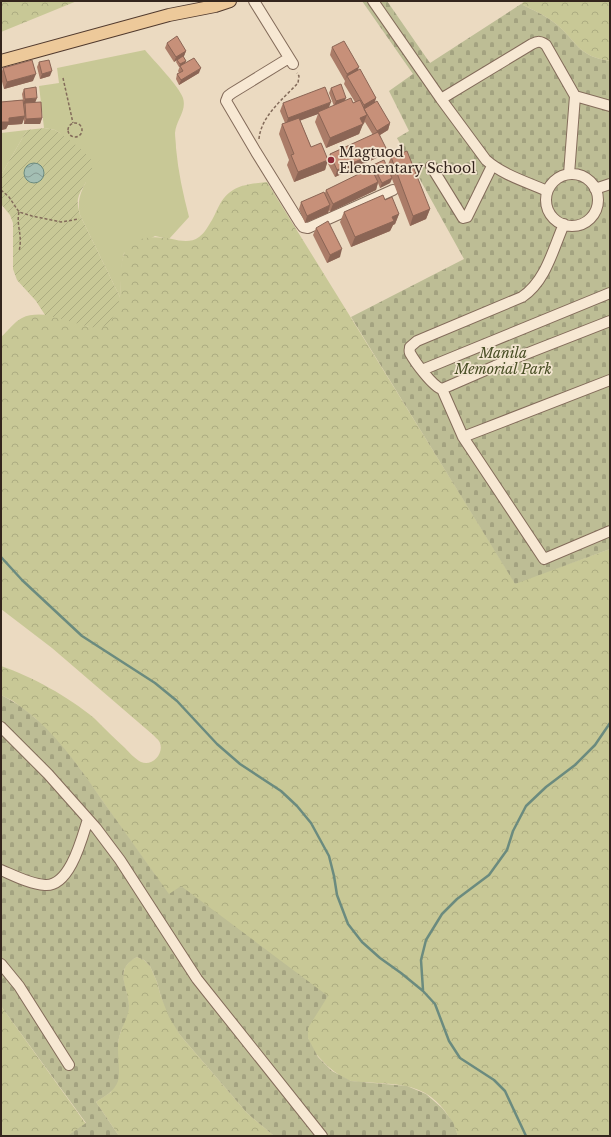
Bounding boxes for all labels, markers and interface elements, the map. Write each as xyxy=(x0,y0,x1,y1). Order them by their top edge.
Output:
place label: Magtuod Elementary School xyxy=(339,143,476,177)
marker: Magtuod Elementary School xyxy=(326,155,336,165)
park label: Manila Memorial Park xyxy=(453,344,552,378)

